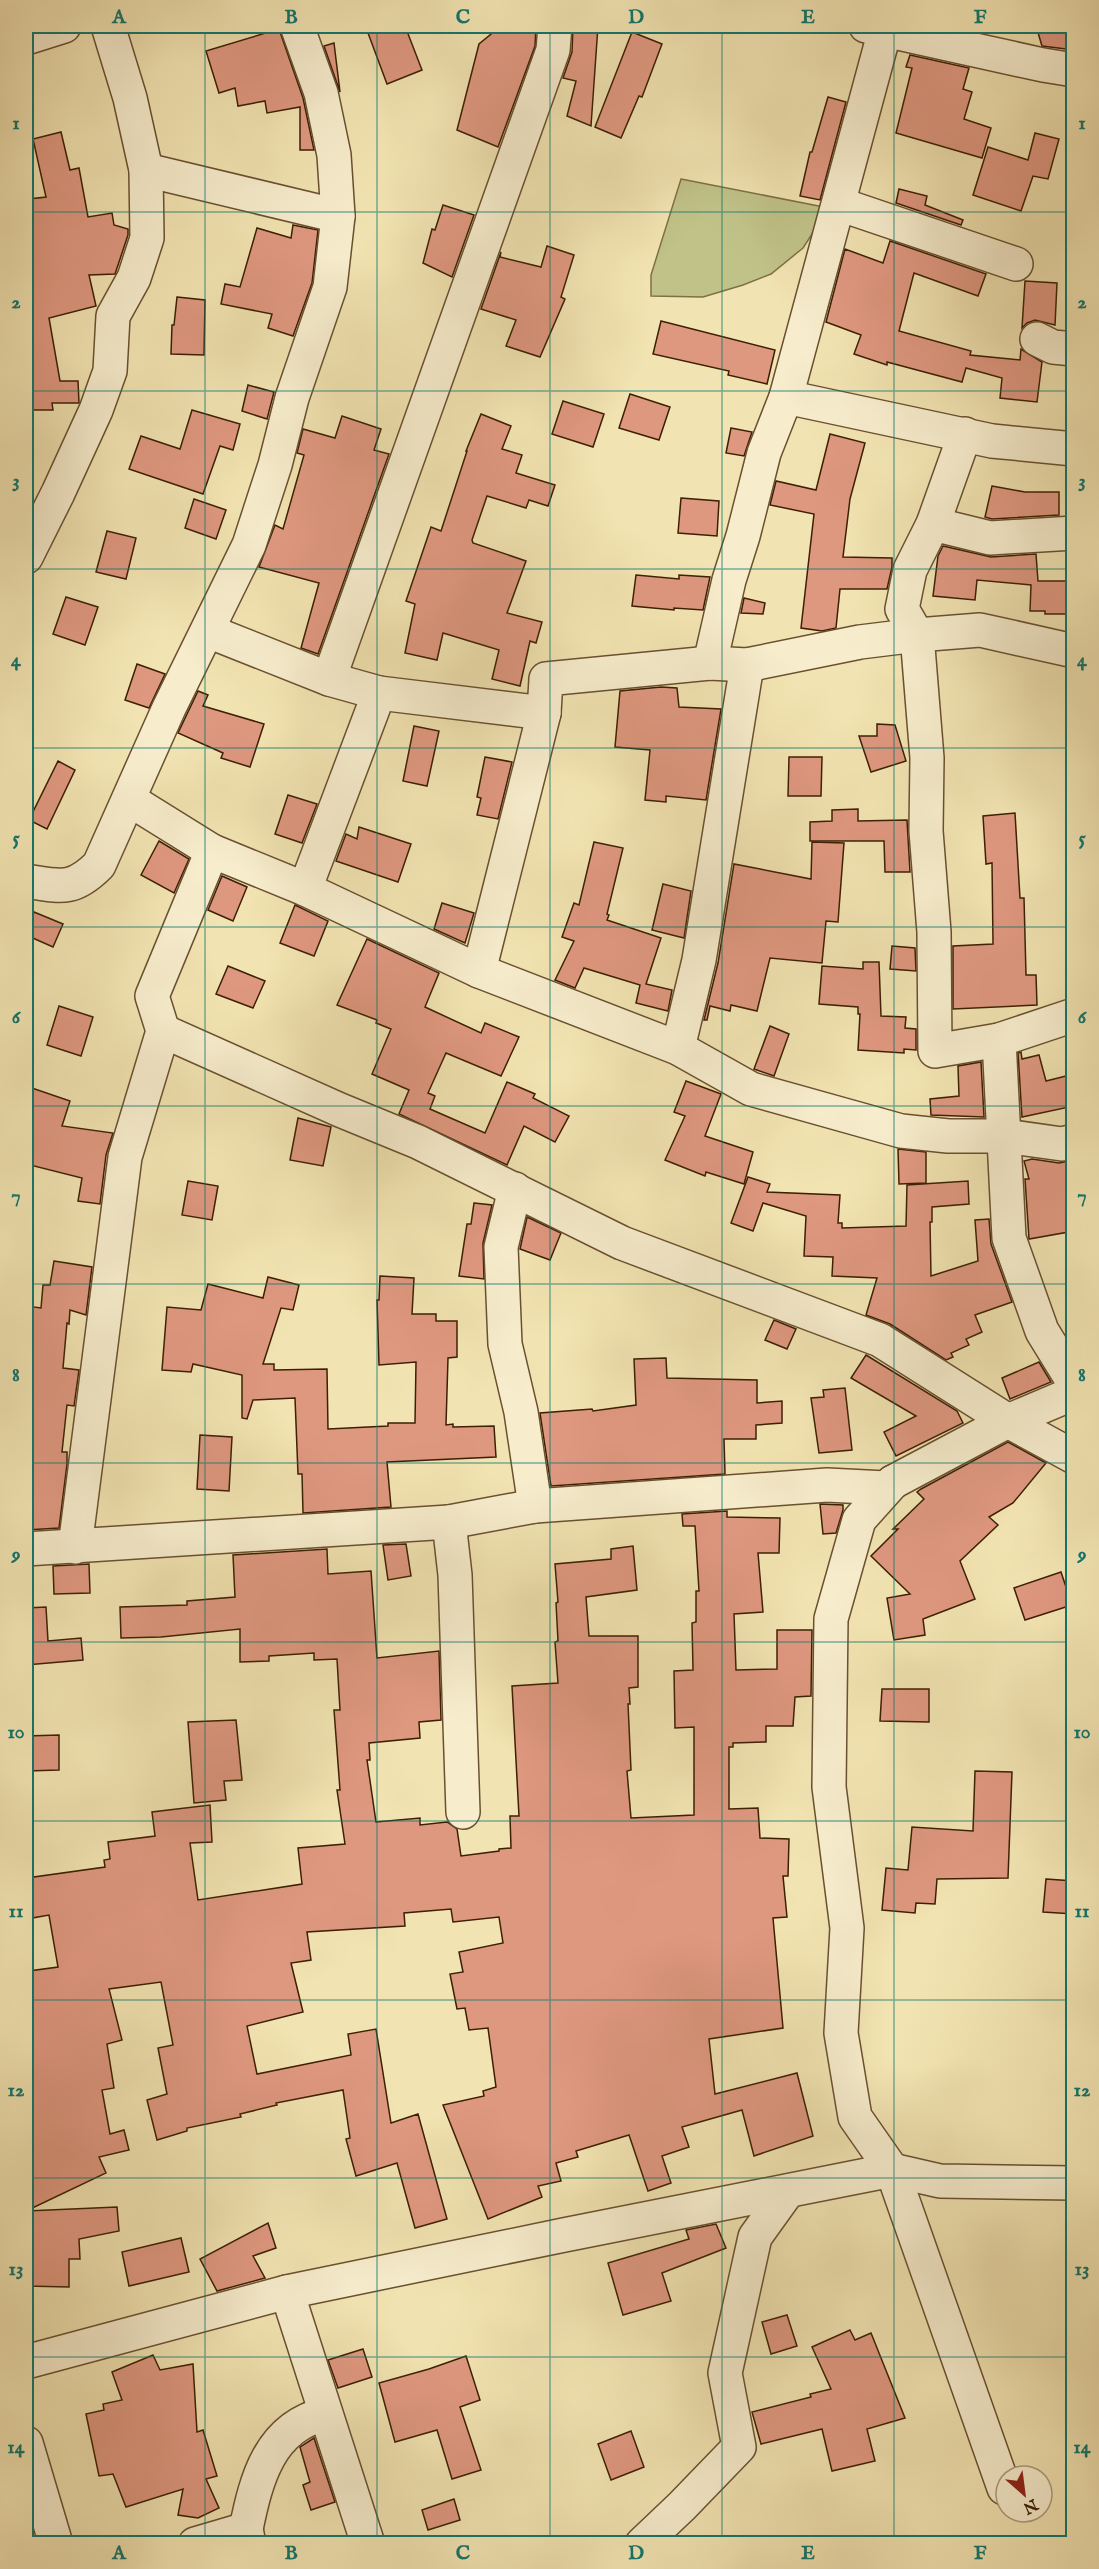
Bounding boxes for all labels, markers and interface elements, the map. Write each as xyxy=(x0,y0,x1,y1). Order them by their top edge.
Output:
text: A xyxy=(111,5,127,30)
text: B xyxy=(284,5,298,30)
text: C xyxy=(456,5,470,30)
text: D xyxy=(628,5,644,30)
text: E xyxy=(801,5,815,30)
text: F xyxy=(974,5,987,30)
text: 1 xyxy=(12,111,20,136)
text: 1 xyxy=(1078,111,1086,136)
text: 2 xyxy=(11,290,21,315)
text: 2 xyxy=(1077,290,1087,315)
text: 3 xyxy=(12,469,20,494)
text: 3 xyxy=(1078,469,1086,494)
text: 4 xyxy=(11,648,22,673)
text: 4 xyxy=(1077,648,1088,673)
text: 5 xyxy=(12,826,20,851)
text: 5 xyxy=(1078,826,1086,851)
text: 6 xyxy=(12,1005,22,1030)
text: 6 xyxy=(1078,1005,1088,1030)
text: 7 xyxy=(11,1184,21,1209)
text: 7 xyxy=(1077,1184,1087,1209)
text: 8 xyxy=(12,1363,20,1388)
text: 8 xyxy=(1078,1363,1086,1388)
text: 9 xyxy=(11,1542,21,1567)
text: 9 xyxy=(1077,1542,1087,1567)
text: 10 xyxy=(7,1720,25,1745)
text: 10 xyxy=(1073,1720,1091,1745)
text: 11 xyxy=(9,1899,23,1924)
text: 11 xyxy=(1075,1899,1089,1924)
text: 12 xyxy=(8,2078,25,2103)
text: 12 xyxy=(1074,2078,1091,2103)
text: 13 xyxy=(9,2257,23,2282)
text: 13 xyxy=(1075,2257,1089,2282)
text: 14 xyxy=(7,2435,26,2460)
text: 14 xyxy=(1073,2435,1092,2460)
north arrow xyxy=(994,2464,1054,2524)
text: N xyxy=(1019,2493,1042,2518)
text: A xyxy=(111,2541,127,2566)
text: B xyxy=(284,2541,298,2566)
text: C xyxy=(456,2541,470,2566)
text: D xyxy=(628,2541,644,2566)
text: E xyxy=(801,2541,815,2566)
text: F xyxy=(974,2541,987,2566)

